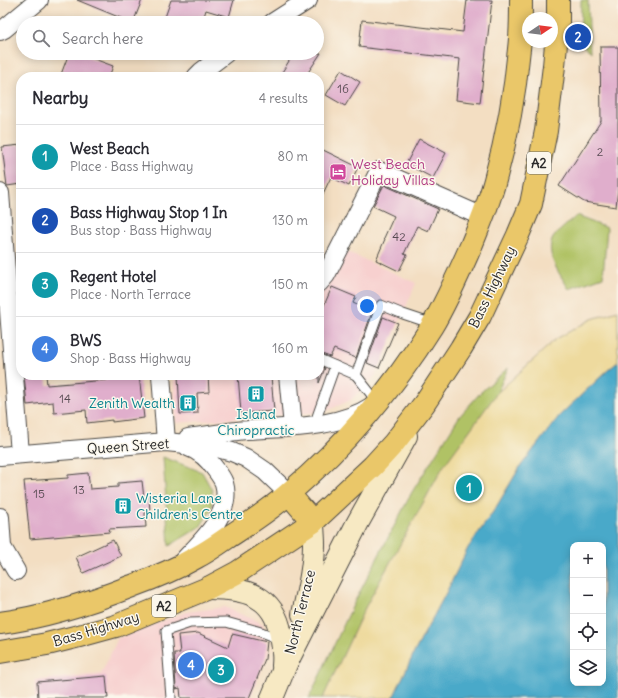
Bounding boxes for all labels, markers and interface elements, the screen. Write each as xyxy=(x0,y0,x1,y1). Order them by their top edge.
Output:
north arrow xyxy=(522,12,558,48)
search box xyxy=(16,16,324,60)
pin: 2 xyxy=(565,22,591,52)
icon: search xyxy=(30,27,52,49)
text: Search here xyxy=(62,29,143,48)
house number: 16 xyxy=(337,81,349,96)
text: Nearby xyxy=(32,87,88,109)
text: 4 results xyxy=(259,90,308,107)
text: West Beach xyxy=(70,139,149,158)
house number: 2 xyxy=(597,144,604,159)
text: 1 xyxy=(42,148,48,165)
text: 80 m xyxy=(277,148,308,165)
road number: A2 xyxy=(527,152,551,174)
place label: West Beach Holiday Villas xyxy=(351,155,435,189)
text: Place · Bass Highway xyxy=(70,158,193,175)
hotel icon: West Beach Holiday Villas xyxy=(328,162,348,182)
text: Bass Highway Stop 1 In xyxy=(70,203,227,222)
text: 2 xyxy=(41,212,49,229)
text: 130 m xyxy=(272,212,308,229)
text: Bus stop · Bass Highway xyxy=(70,222,212,239)
house number: 42 xyxy=(392,229,406,244)
street label: Bass Highway xyxy=(464,243,520,331)
text: Regent Hotel xyxy=(70,267,156,286)
text: 3 xyxy=(41,276,49,293)
text: 150 m xyxy=(272,276,308,293)
text: Place · North Terrace xyxy=(70,286,191,303)
your location xyxy=(357,296,377,316)
text: BWS xyxy=(70,331,102,350)
text: 4 xyxy=(41,340,49,357)
text: 160 m xyxy=(272,340,308,357)
text: Shop · Bass Highway xyxy=(70,350,191,367)
building icon: Island Chiropractic xyxy=(246,384,266,404)
house number: 14 xyxy=(59,391,71,406)
building icon: Zenith Wealth xyxy=(178,393,198,413)
place label: Zenith Wealth xyxy=(89,394,175,412)
place label: Island Chiropractic xyxy=(217,405,295,439)
street label: Queen Street xyxy=(86,434,170,458)
pin: 1 xyxy=(456,473,482,503)
house number: 13 xyxy=(73,482,85,497)
house number: 15 xyxy=(33,486,45,501)
place label: Wisteria Lane Children's Centre xyxy=(136,489,243,523)
building icon: Wisteria Lane Children's Centre xyxy=(113,496,133,516)
map controls xyxy=(570,542,606,686)
button: + xyxy=(570,542,606,578)
street label: North Terrace xyxy=(281,568,319,656)
button: − xyxy=(570,578,606,614)
road number: A2 xyxy=(152,595,176,617)
street label: Bass Highway xyxy=(51,607,141,651)
button: locate xyxy=(570,614,606,650)
pin: 4 xyxy=(178,650,204,680)
button: layers xyxy=(570,650,606,686)
pin: 3 xyxy=(208,655,234,685)

